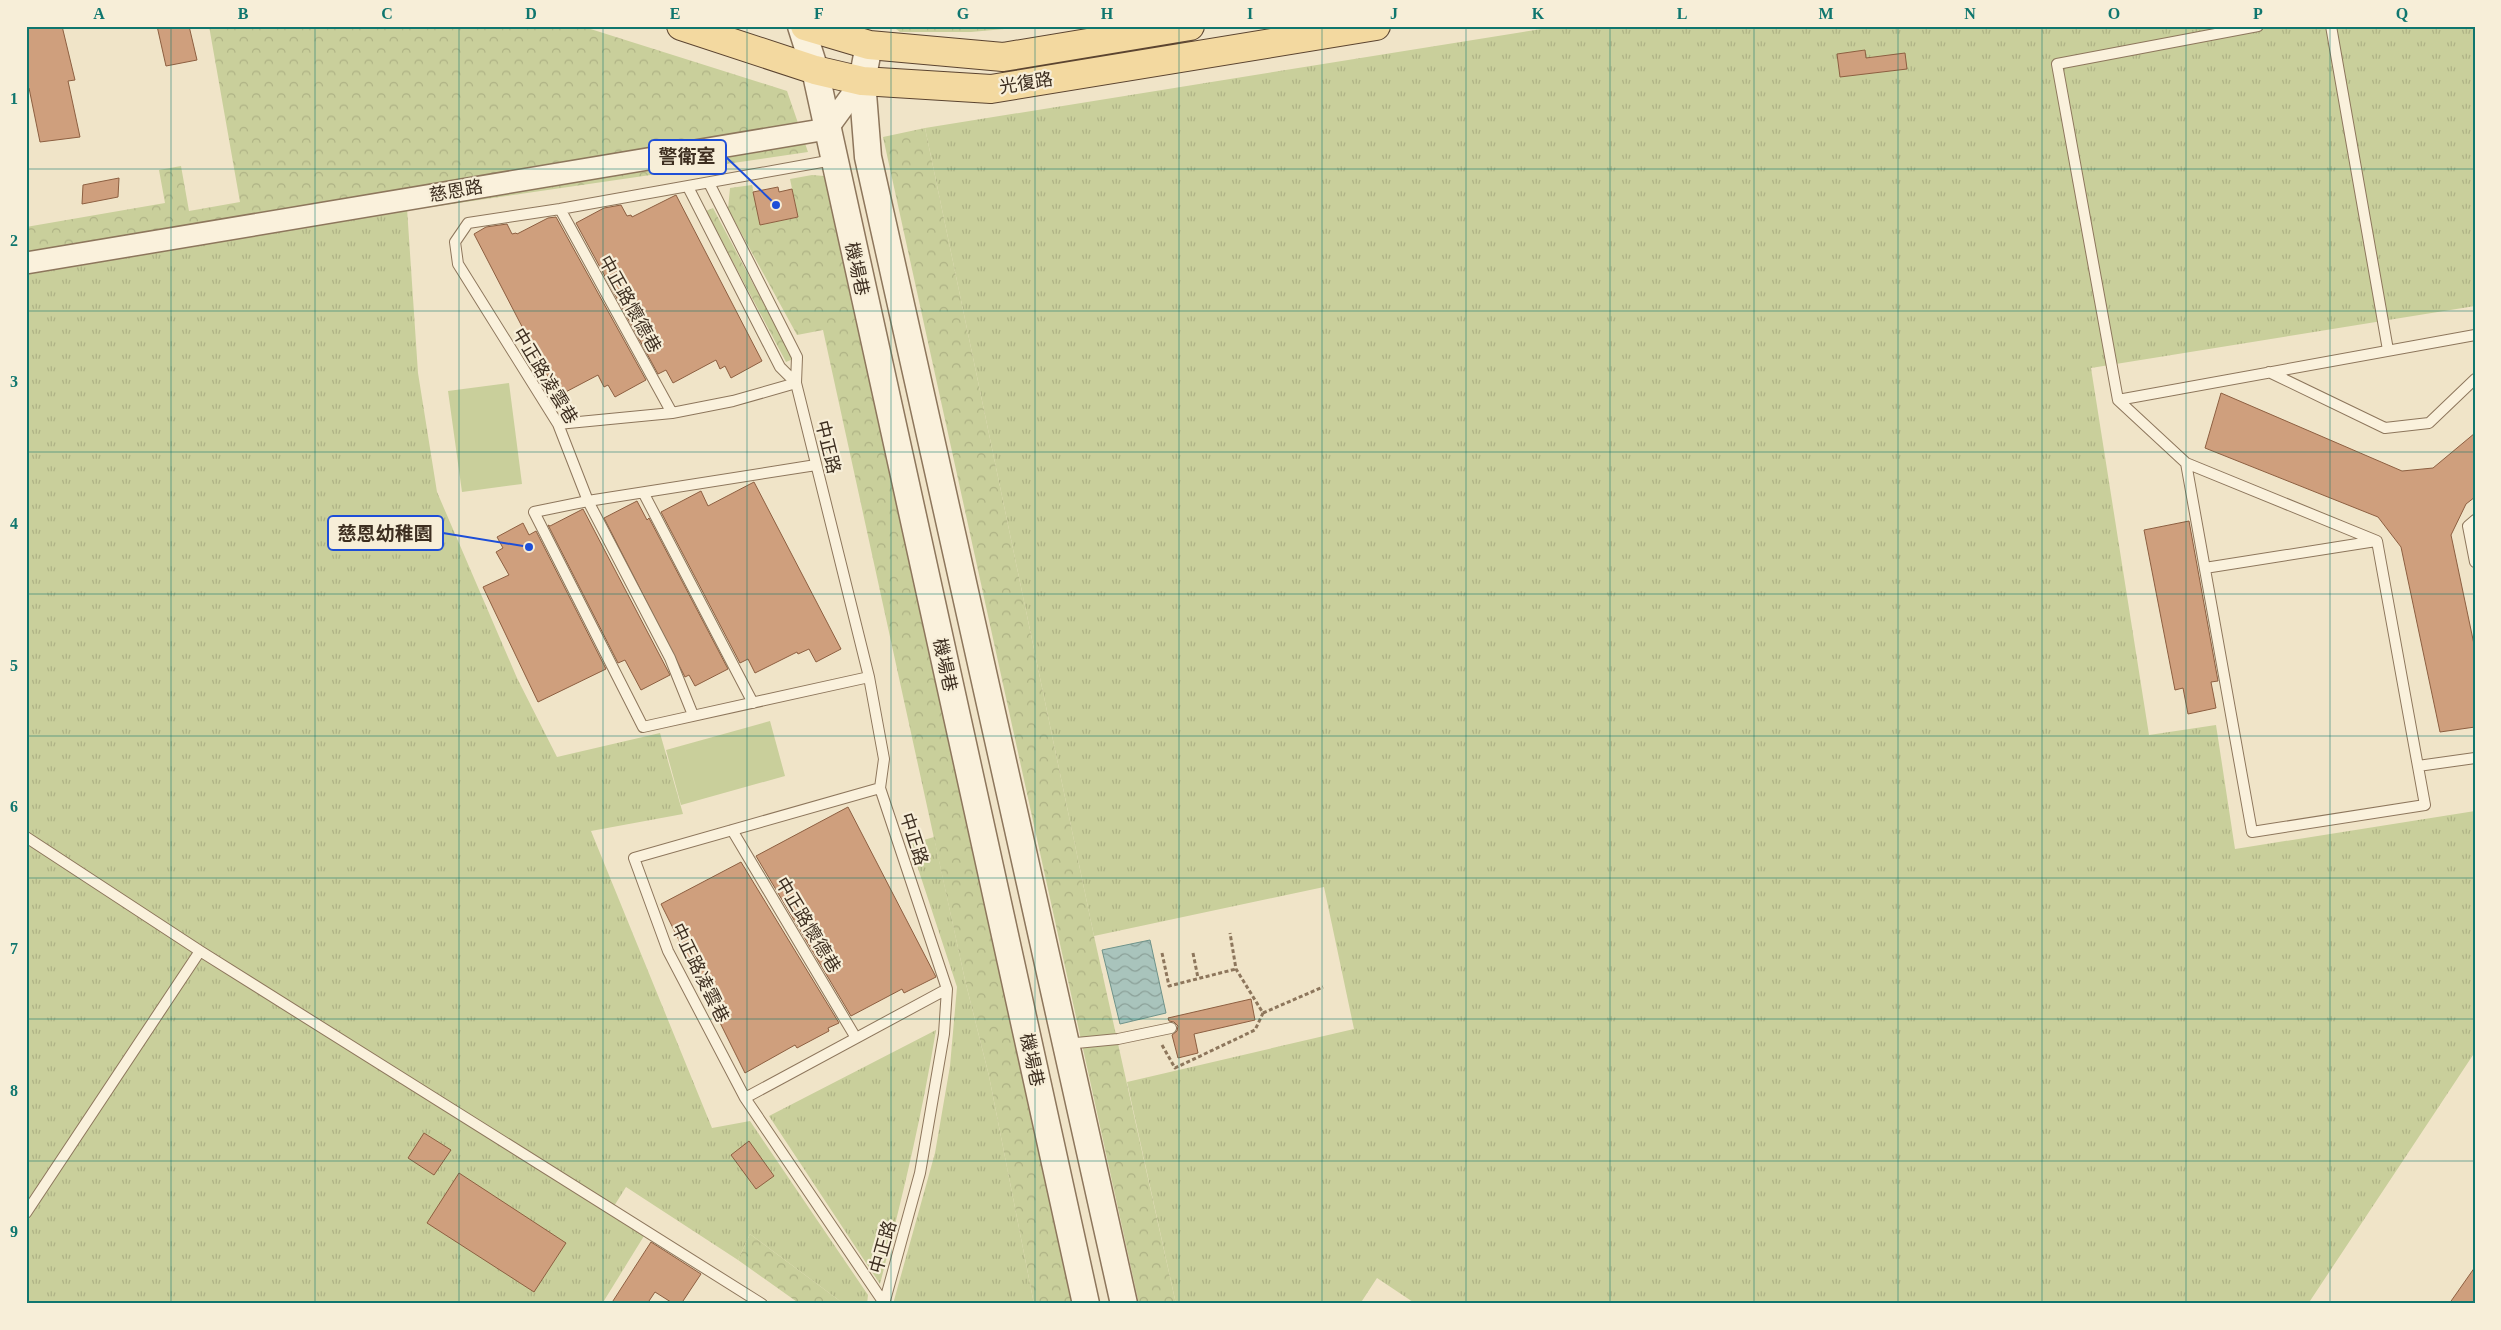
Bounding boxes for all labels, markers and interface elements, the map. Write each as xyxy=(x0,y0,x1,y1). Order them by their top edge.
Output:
text: A xyxy=(93,5,105,22)
text: B xyxy=(238,5,249,22)
text: C xyxy=(381,5,393,22)
text: D xyxy=(525,5,537,22)
text: E xyxy=(670,5,680,22)
text: F xyxy=(814,5,824,22)
text: G xyxy=(957,5,970,22)
text: H xyxy=(1101,5,1114,22)
text: I xyxy=(1247,5,1253,22)
text: J xyxy=(1390,5,1398,22)
text: K xyxy=(1532,5,1545,22)
text: L xyxy=(1677,5,1687,22)
text: M xyxy=(1818,5,1834,22)
text: N xyxy=(1964,5,1976,22)
text: O xyxy=(2108,5,2120,22)
text: P xyxy=(2253,5,2263,22)
text: Q xyxy=(2396,5,2408,22)
street label: 光復路 xyxy=(998,69,1054,97)
text: 1 xyxy=(10,90,18,107)
callout: 警衛室 xyxy=(649,140,726,174)
text: 警衛室 xyxy=(658,146,716,167)
street label: 慈恩路 xyxy=(428,176,484,206)
text: 2 xyxy=(10,232,18,249)
street label: 機場巷 xyxy=(842,241,872,297)
street label: 中正路懷德巷 xyxy=(595,252,665,356)
street label: 中正路凌雲巷 xyxy=(509,325,581,427)
text: 3 xyxy=(10,373,18,390)
street label: 中正路 xyxy=(812,418,844,476)
text: 4 xyxy=(10,515,18,532)
callout: 慈恩幼稚園 xyxy=(328,516,443,550)
text: 慈恩幼稚園 xyxy=(337,523,433,544)
street label: 機場巷 xyxy=(930,637,960,693)
text: 5 xyxy=(10,657,18,674)
text: 6 xyxy=(10,798,18,815)
street label: 中正路 xyxy=(896,810,932,868)
street label: 中正路懷德巷 xyxy=(772,874,844,976)
street label: 中正路凌雲巷 xyxy=(667,920,733,1026)
text: 7 xyxy=(10,940,18,957)
street label: 機場巷 xyxy=(1017,1032,1047,1088)
text: 8 xyxy=(10,1082,18,1099)
street label: 中正路 xyxy=(866,1218,900,1276)
text: 9 xyxy=(10,1223,18,1240)

